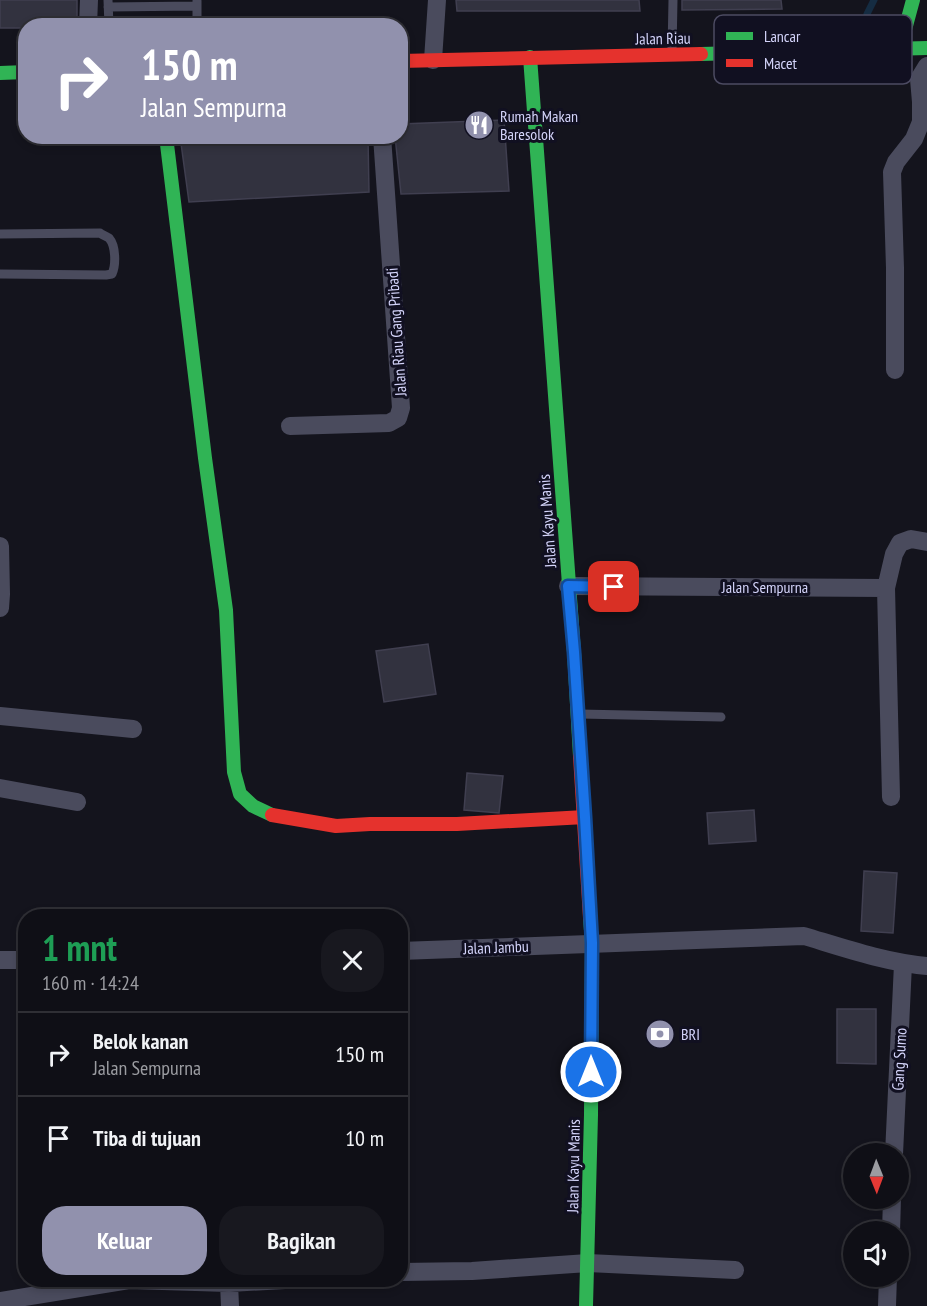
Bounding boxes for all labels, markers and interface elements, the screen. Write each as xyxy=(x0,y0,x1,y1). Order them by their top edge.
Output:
legend xyxy=(714,15,912,84)
text: Lancar xyxy=(764,26,801,46)
street label: Jalan Riau xyxy=(634,28,691,48)
text: 150 m xyxy=(141,37,238,92)
icon: right xyxy=(42,42,120,120)
text: Macet xyxy=(764,53,798,73)
text: Jalan Sempurna xyxy=(141,90,287,124)
place label: Rumah Makan Baresolok xyxy=(500,106,578,144)
restaurant icon: Rumah Makan Baresolok xyxy=(463,109,495,141)
street label: Jalan Riau Gang Pribadi xyxy=(382,267,411,398)
street label: Jalan Kayu Manis xyxy=(534,474,560,569)
pin xyxy=(588,561,639,612)
icon: arrive xyxy=(597,570,630,603)
street label: Jalan Sempurna xyxy=(721,577,808,597)
text: 1 mnt xyxy=(42,924,117,971)
button: close xyxy=(321,929,384,992)
street label: Jalan Jambu xyxy=(462,936,529,958)
text: 160 m · 14:24 xyxy=(42,970,139,996)
bank icon: BRI xyxy=(644,1018,676,1050)
place label: BRI xyxy=(681,1024,700,1044)
text: Belok kanan xyxy=(93,1027,188,1055)
street label: Gang Sumo xyxy=(887,1027,911,1091)
icon: right xyxy=(42,1038,75,1071)
text: 150 m xyxy=(335,1040,384,1068)
position arrow xyxy=(559,1040,623,1104)
text: Jalan Sempurna xyxy=(93,1055,201,1081)
street label: Jalan Kayu Manis xyxy=(562,1119,584,1214)
icon: arrive xyxy=(42,1122,75,1155)
text: Tiba di tujuan xyxy=(93,1124,201,1152)
text: 10 m xyxy=(345,1124,384,1152)
north arrow xyxy=(843,1143,909,1209)
map controls xyxy=(843,1143,909,1287)
button: Keluar xyxy=(42,1206,207,1275)
button: Bagikan xyxy=(219,1206,384,1275)
button: sound xyxy=(843,1221,909,1287)

